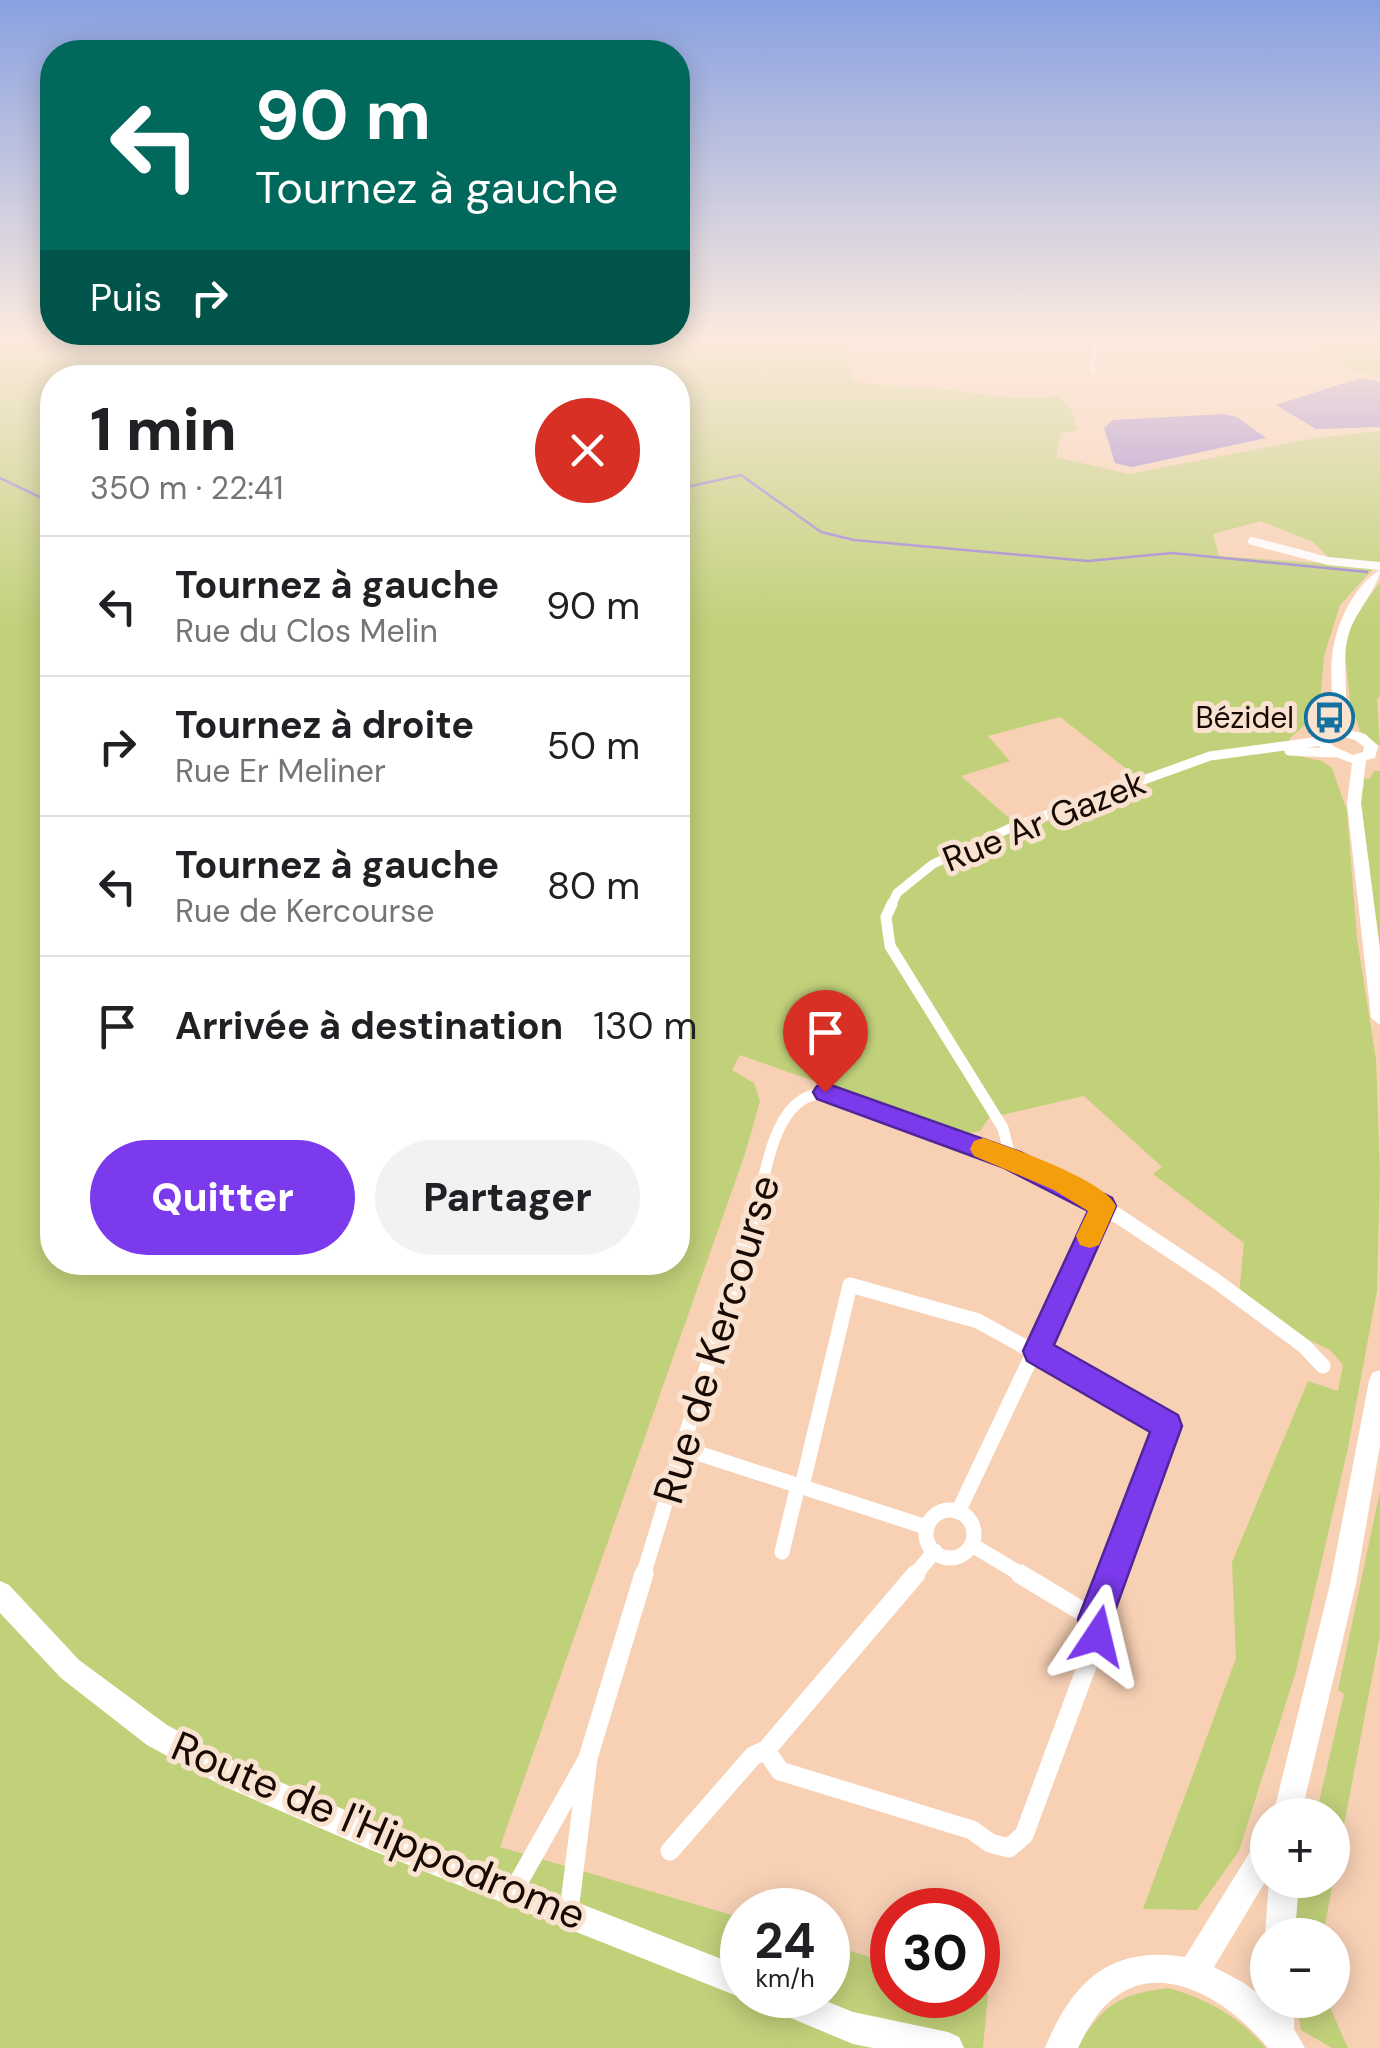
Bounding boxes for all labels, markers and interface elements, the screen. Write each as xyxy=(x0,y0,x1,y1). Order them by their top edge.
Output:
text: 90 m xyxy=(255,70,431,161)
icon: left xyxy=(90,80,220,210)
text: Tournez à gauche xyxy=(255,158,618,217)
icon: right xyxy=(182,270,237,325)
text: Puis xyxy=(90,273,162,323)
text: 1 min xyxy=(90,390,237,469)
button: close xyxy=(535,398,640,503)
text: 350 m · 22:41 xyxy=(90,467,283,509)
text: Tournez à gauche xyxy=(175,560,499,610)
icon: left xyxy=(90,579,145,634)
text: 90 m xyxy=(546,581,640,631)
text: Rue du Clos Melin xyxy=(175,610,438,652)
bus stop icon: Bézidel xyxy=(1303,692,1355,744)
place label: Bézidel xyxy=(1195,698,1294,737)
text: Tournez à droite xyxy=(175,700,474,750)
icon: right xyxy=(90,719,145,774)
text: 50 m xyxy=(547,721,640,771)
text: Rue Er Meliner xyxy=(175,750,386,792)
street label: Rue Ar Gazek xyxy=(936,759,1152,883)
text: Tournez à gauche xyxy=(175,840,499,890)
icon: left xyxy=(90,859,145,914)
text: 80 m xyxy=(547,861,640,911)
text: Rue de Kercourse xyxy=(175,890,435,932)
pin xyxy=(783,990,868,1093)
icon: arrive xyxy=(90,999,145,1054)
text: Arrivée à destination xyxy=(175,1001,563,1051)
text: 130 m xyxy=(593,1001,697,1051)
icon: arrive xyxy=(798,1005,853,1060)
button: Quitter xyxy=(90,1140,355,1255)
button: Partager xyxy=(375,1140,640,1255)
street label: Rue de Kercourse xyxy=(640,1168,793,1510)
position arrow xyxy=(1046,1584,1150,1688)
street label: Route de l'Hippodrome xyxy=(164,1718,594,1943)
map controls xyxy=(1250,1798,1350,2018)
button: + xyxy=(1250,1798,1350,1898)
speed limit sign: 30 xyxy=(870,1888,1000,2018)
text: 24 xyxy=(755,1908,816,1974)
button: − xyxy=(1250,1918,1350,2018)
text: km/h xyxy=(755,1962,815,1995)

